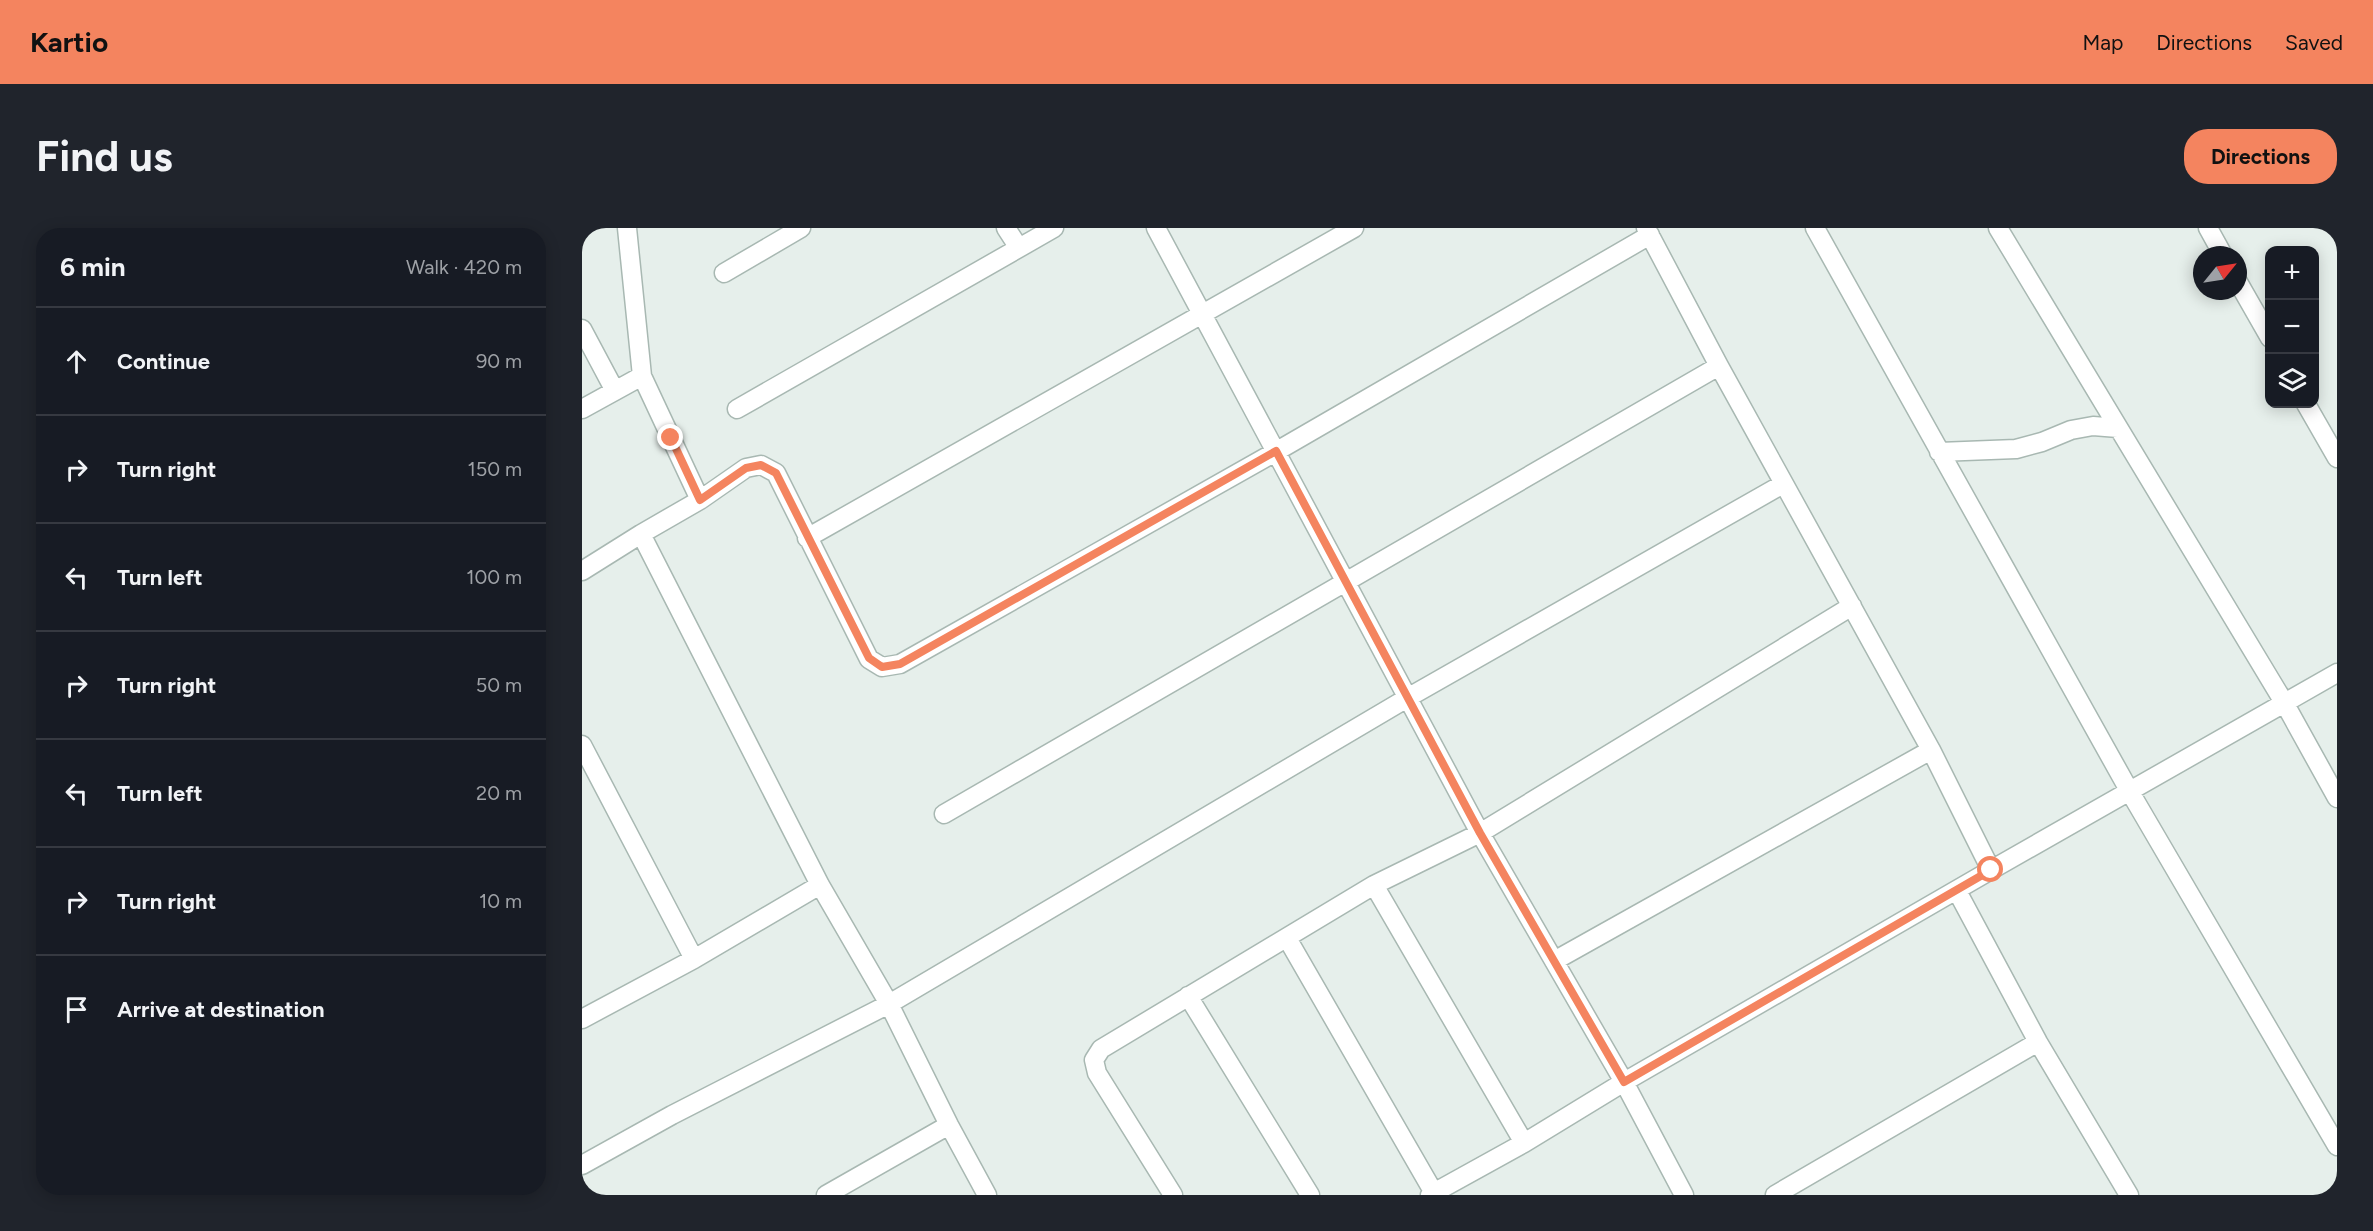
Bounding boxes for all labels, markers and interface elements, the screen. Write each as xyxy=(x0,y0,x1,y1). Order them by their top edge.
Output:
text: Kartio xyxy=(30,25,108,59)
text: Map xyxy=(2082,30,2123,55)
text: Directions xyxy=(2156,30,2252,55)
text: Saved xyxy=(2285,30,2343,55)
button: Directions xyxy=(2184,129,2337,184)
text: Find us xyxy=(36,131,173,182)
north arrow xyxy=(2193,246,2247,300)
map controls xyxy=(2265,246,2319,408)
button: + xyxy=(2265,246,2319,300)
text: 6 min xyxy=(60,251,126,283)
text: Walk · 420 m xyxy=(406,255,522,279)
button: − xyxy=(2265,300,2319,354)
icon: ahead xyxy=(60,345,93,378)
text: Continue xyxy=(117,348,210,375)
text: 90 m xyxy=(476,349,522,373)
button: layers xyxy=(2265,354,2319,408)
route end xyxy=(657,424,683,450)
icon: right xyxy=(60,453,93,486)
text: Turn right xyxy=(117,456,216,483)
text: 150 m xyxy=(467,457,522,481)
icon: left xyxy=(60,561,93,594)
text: Turn left xyxy=(117,564,203,591)
text: 100 m xyxy=(466,565,522,589)
icon: right xyxy=(60,669,93,702)
text: Turn right xyxy=(117,672,216,699)
text: 50 m xyxy=(476,673,522,697)
icon: left xyxy=(60,777,93,810)
text: Turn left xyxy=(117,780,203,807)
text: 20 m xyxy=(476,781,522,805)
route start xyxy=(1977,856,2003,882)
icon: right xyxy=(60,885,93,918)
text: Turn right xyxy=(117,888,216,915)
text: 10 m xyxy=(479,889,522,913)
icon: arrive xyxy=(60,993,93,1026)
text: Arrive at destination xyxy=(117,996,325,1023)

